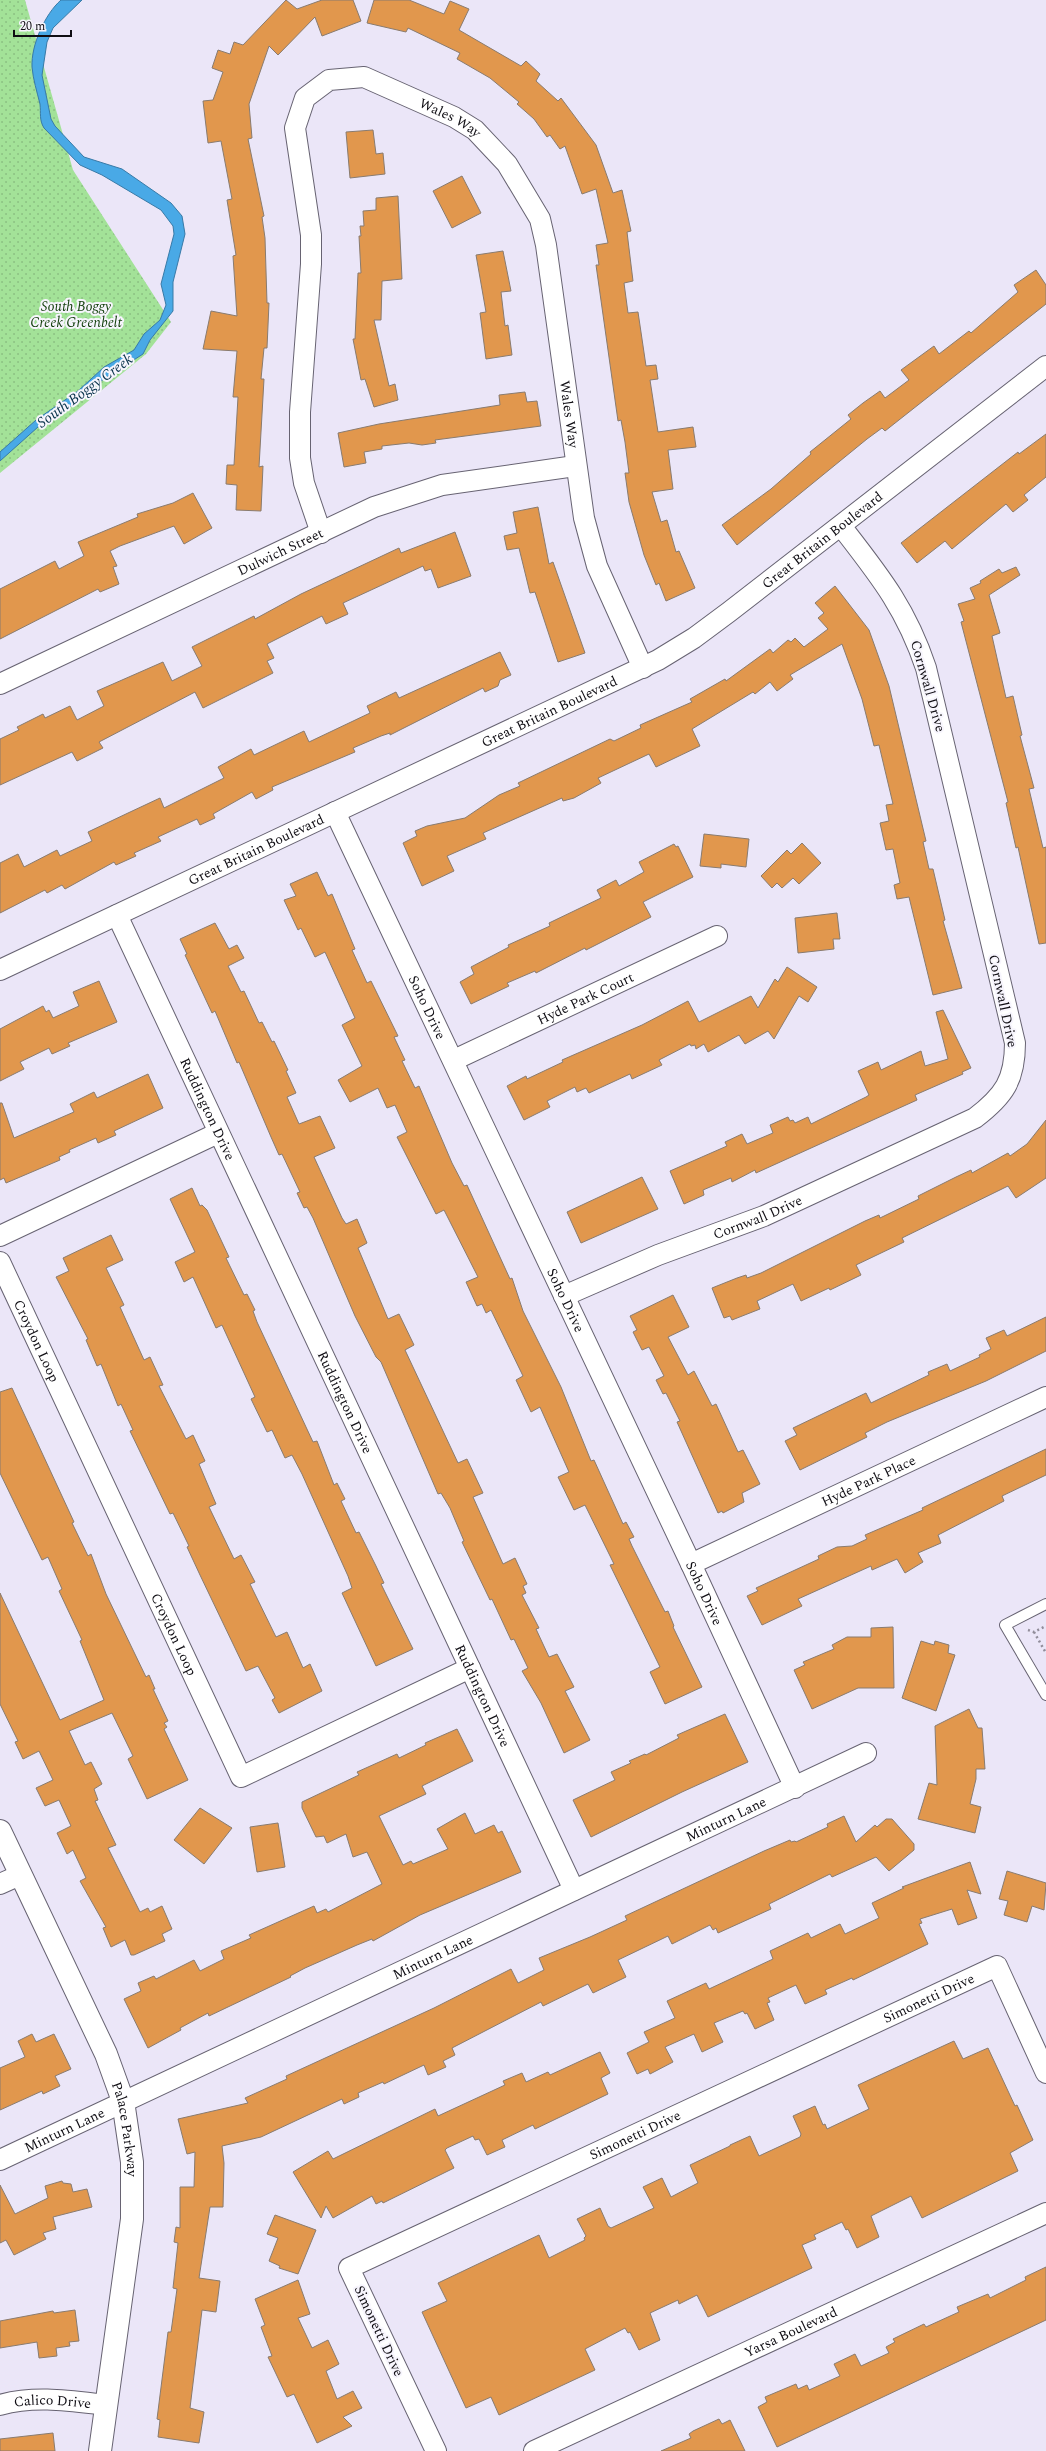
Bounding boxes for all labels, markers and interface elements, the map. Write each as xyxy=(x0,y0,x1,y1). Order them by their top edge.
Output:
scale bar xyxy=(14,12,71,38)
text: 20 m xyxy=(20,17,45,36)
street label: Wales Way xyxy=(416,92,488,143)
park label: South Boggy Creek Greenbelt xyxy=(30,296,122,333)
water label: South Boggy Creek xyxy=(32,348,138,434)
street label: Wales Way xyxy=(554,379,585,450)
street label: Great Britain Boulevard xyxy=(757,486,887,593)
street label: Dulwich Street xyxy=(234,522,327,581)
street label: Cornwall Drive xyxy=(905,638,951,735)
street label: Great Britain Boulevard xyxy=(478,670,621,752)
street label: Great Britain Boulevard xyxy=(184,808,328,890)
street label: Cornwall Drive xyxy=(983,953,1023,1050)
street label: Hyde Park Court xyxy=(533,966,637,1030)
street label: Soho Drive xyxy=(403,972,452,1043)
street label: Ruddington Drive xyxy=(175,1054,241,1164)
street label: Cornwall Drive xyxy=(710,1189,806,1244)
street label: Soho Drive xyxy=(542,1264,590,1336)
street label: Croydon Loop xyxy=(8,1296,65,1386)
street label: Ruddington Drive xyxy=(312,1347,379,1457)
street label: Hyde Park Place xyxy=(818,1449,919,1512)
street label: Soho Drive xyxy=(680,1557,729,1629)
street label: Croydon Loop xyxy=(146,1589,203,1679)
street label: Ruddington Drive xyxy=(450,1641,516,1751)
street label: Minturn Lane xyxy=(682,1791,770,1847)
street label: Minturn Lane xyxy=(389,1929,476,1985)
street label: Simonetti Drive xyxy=(879,1967,978,2028)
street label: Palace Parkway xyxy=(106,2079,143,2178)
street label: Minturn Lane xyxy=(21,2102,108,2158)
street label: Simonetti Drive xyxy=(586,2104,684,2165)
street label: Simonetti Drive xyxy=(349,2282,409,2380)
street label: Yarsa Boulevard xyxy=(741,2301,841,2362)
street label: Calico Drive xyxy=(12,2389,93,2414)

